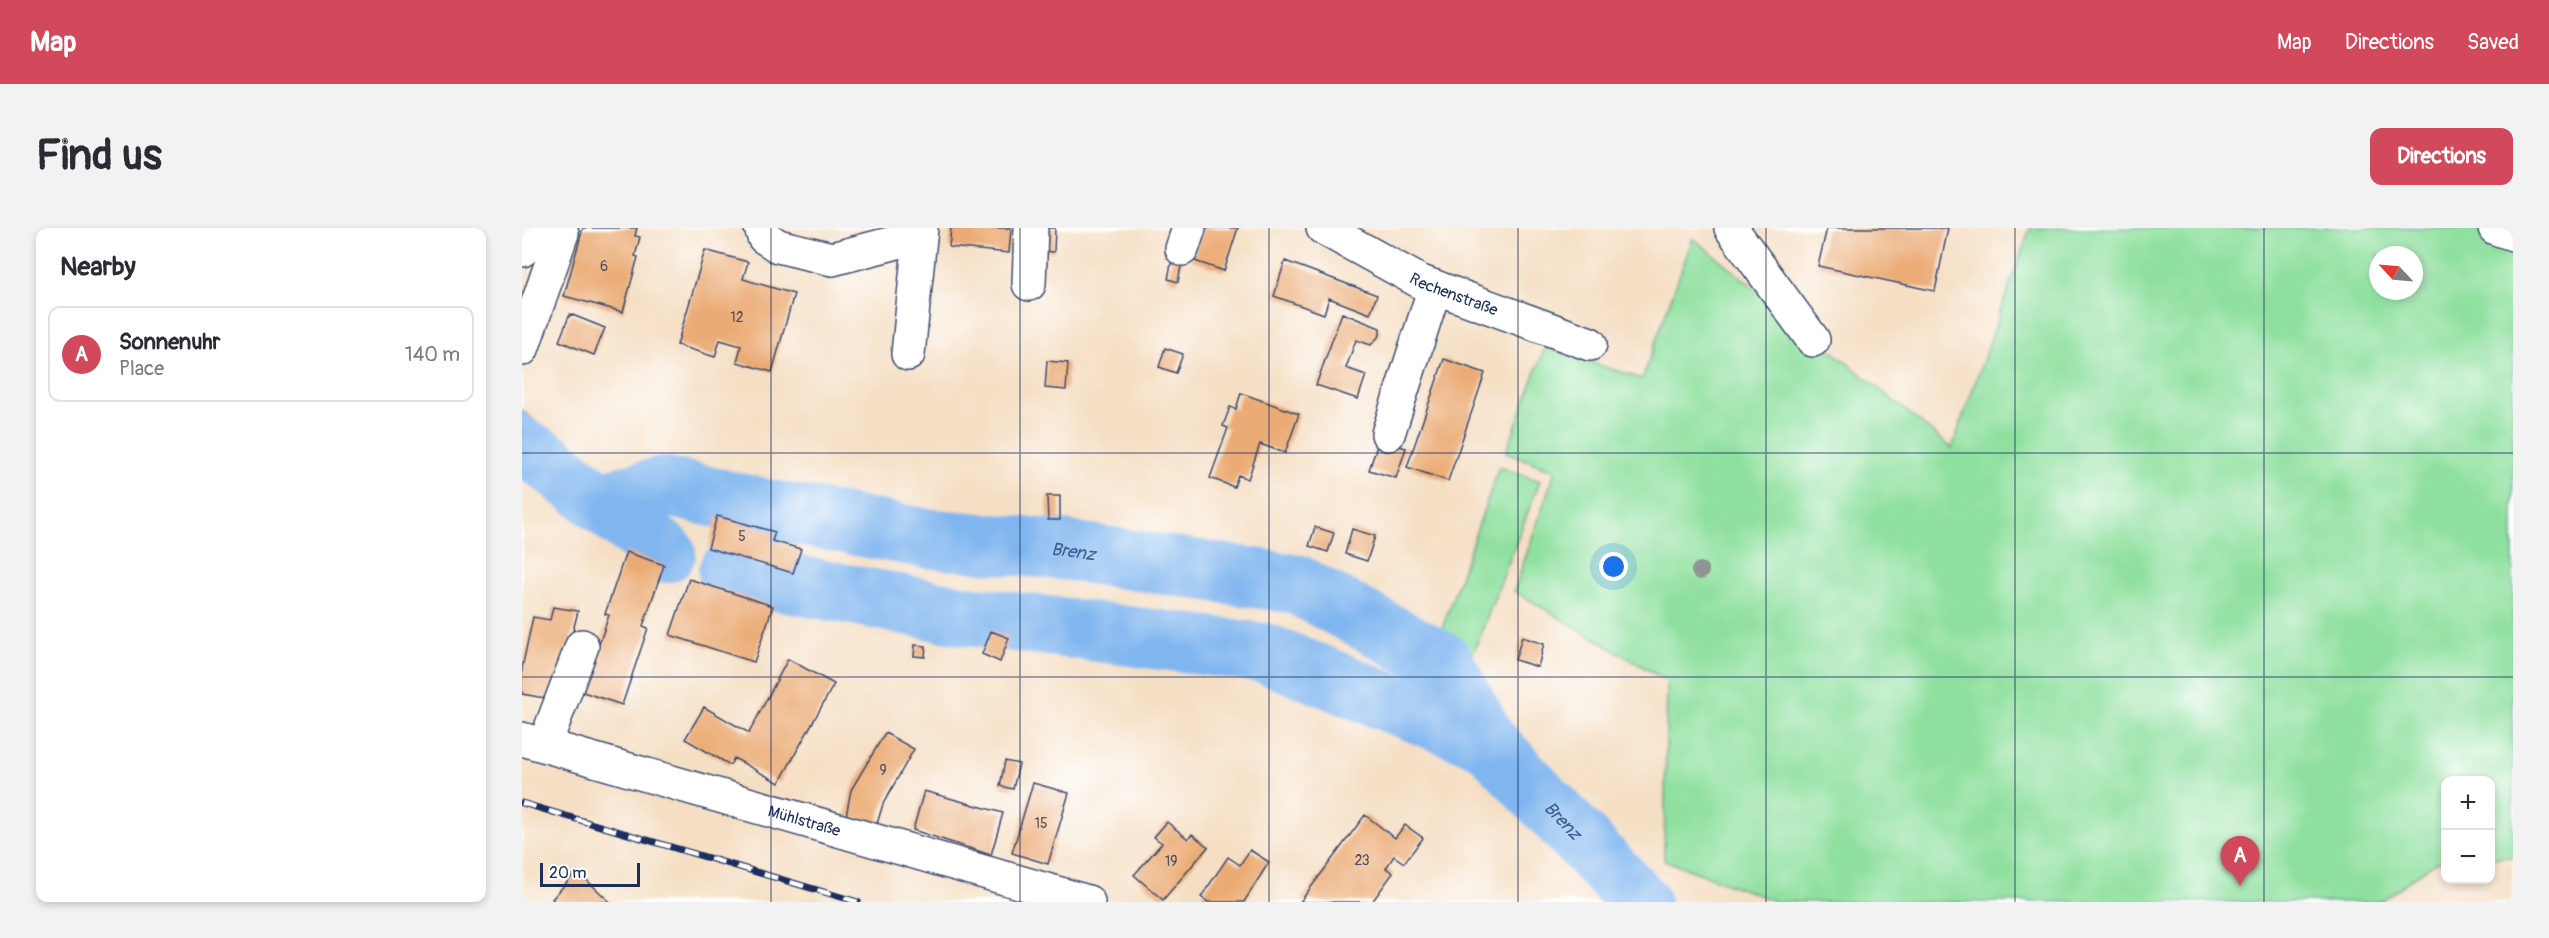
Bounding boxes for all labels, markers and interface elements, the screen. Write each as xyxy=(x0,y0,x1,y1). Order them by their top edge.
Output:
text: Map xyxy=(30,25,76,60)
text: Map xyxy=(2277,29,2312,56)
text: Directions xyxy=(2345,29,2434,56)
text: Saved xyxy=(2467,29,2519,56)
button: Directions xyxy=(2370,128,2513,185)
text: Find us xyxy=(36,130,162,182)
north arrow xyxy=(2369,246,2423,300)
text: Nearby xyxy=(60,251,136,283)
house number: 6 xyxy=(600,258,608,275)
street label: Rechenstraße xyxy=(1406,269,1501,320)
house number: 12 xyxy=(730,309,744,326)
text: Sonnenuhr xyxy=(119,328,220,356)
text: A xyxy=(75,342,88,367)
text: 140 m xyxy=(405,342,460,367)
text: Place xyxy=(119,356,164,381)
house number: 5 xyxy=(738,528,746,545)
water label: Brenz xyxy=(1050,538,1099,567)
your location xyxy=(1599,552,1628,581)
house number: 9 xyxy=(879,762,887,779)
map controls xyxy=(2441,776,2495,884)
button: + xyxy=(2441,776,2495,830)
water label: Brenz xyxy=(1539,797,1588,847)
street label: Mühlstraße xyxy=(766,801,843,841)
house number: 15 xyxy=(1034,815,1048,832)
button: − xyxy=(2441,830,2495,884)
pin: A xyxy=(2220,836,2260,886)
house number: 23 xyxy=(1354,852,1370,869)
house number: 19 xyxy=(1165,853,1177,870)
scale bar xyxy=(540,860,640,888)
text: 20 m xyxy=(549,863,587,883)

